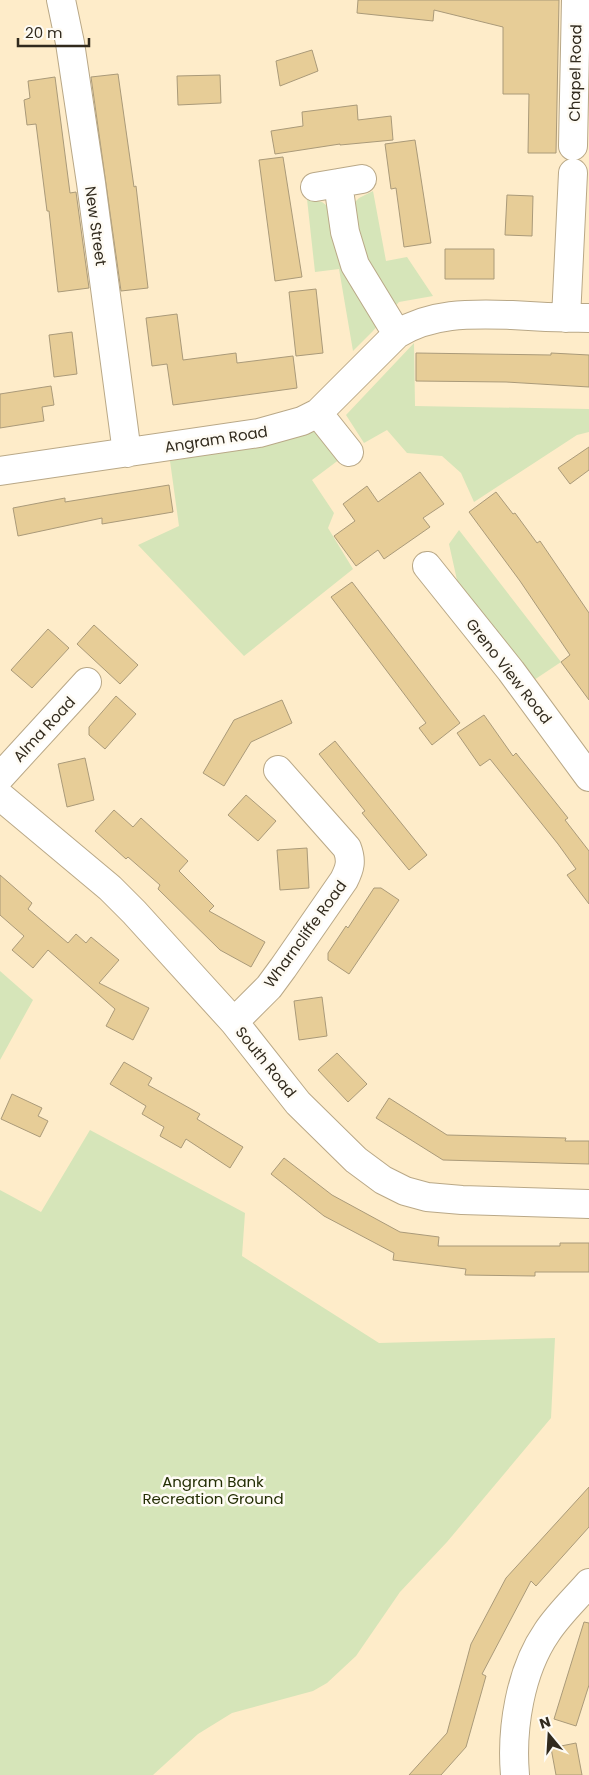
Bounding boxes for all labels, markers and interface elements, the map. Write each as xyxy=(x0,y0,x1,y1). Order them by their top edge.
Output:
scale bar xyxy=(18,15,89,47)
text: 20 m xyxy=(25,22,63,43)
street label: Chapel Road xyxy=(564,24,586,122)
street label: New Street xyxy=(80,185,112,267)
street label: Angram Road xyxy=(163,420,269,458)
street label: Greno View Road xyxy=(461,614,557,728)
street label: Alma Road xyxy=(8,692,80,766)
street label: Wharncliffe Road xyxy=(259,876,351,992)
street label: South Road xyxy=(231,1022,301,1102)
park label: Angram Bank Recreation Ground xyxy=(142,1471,284,1509)
north arrow xyxy=(524,1710,574,1760)
text: N xyxy=(537,1711,553,1734)

